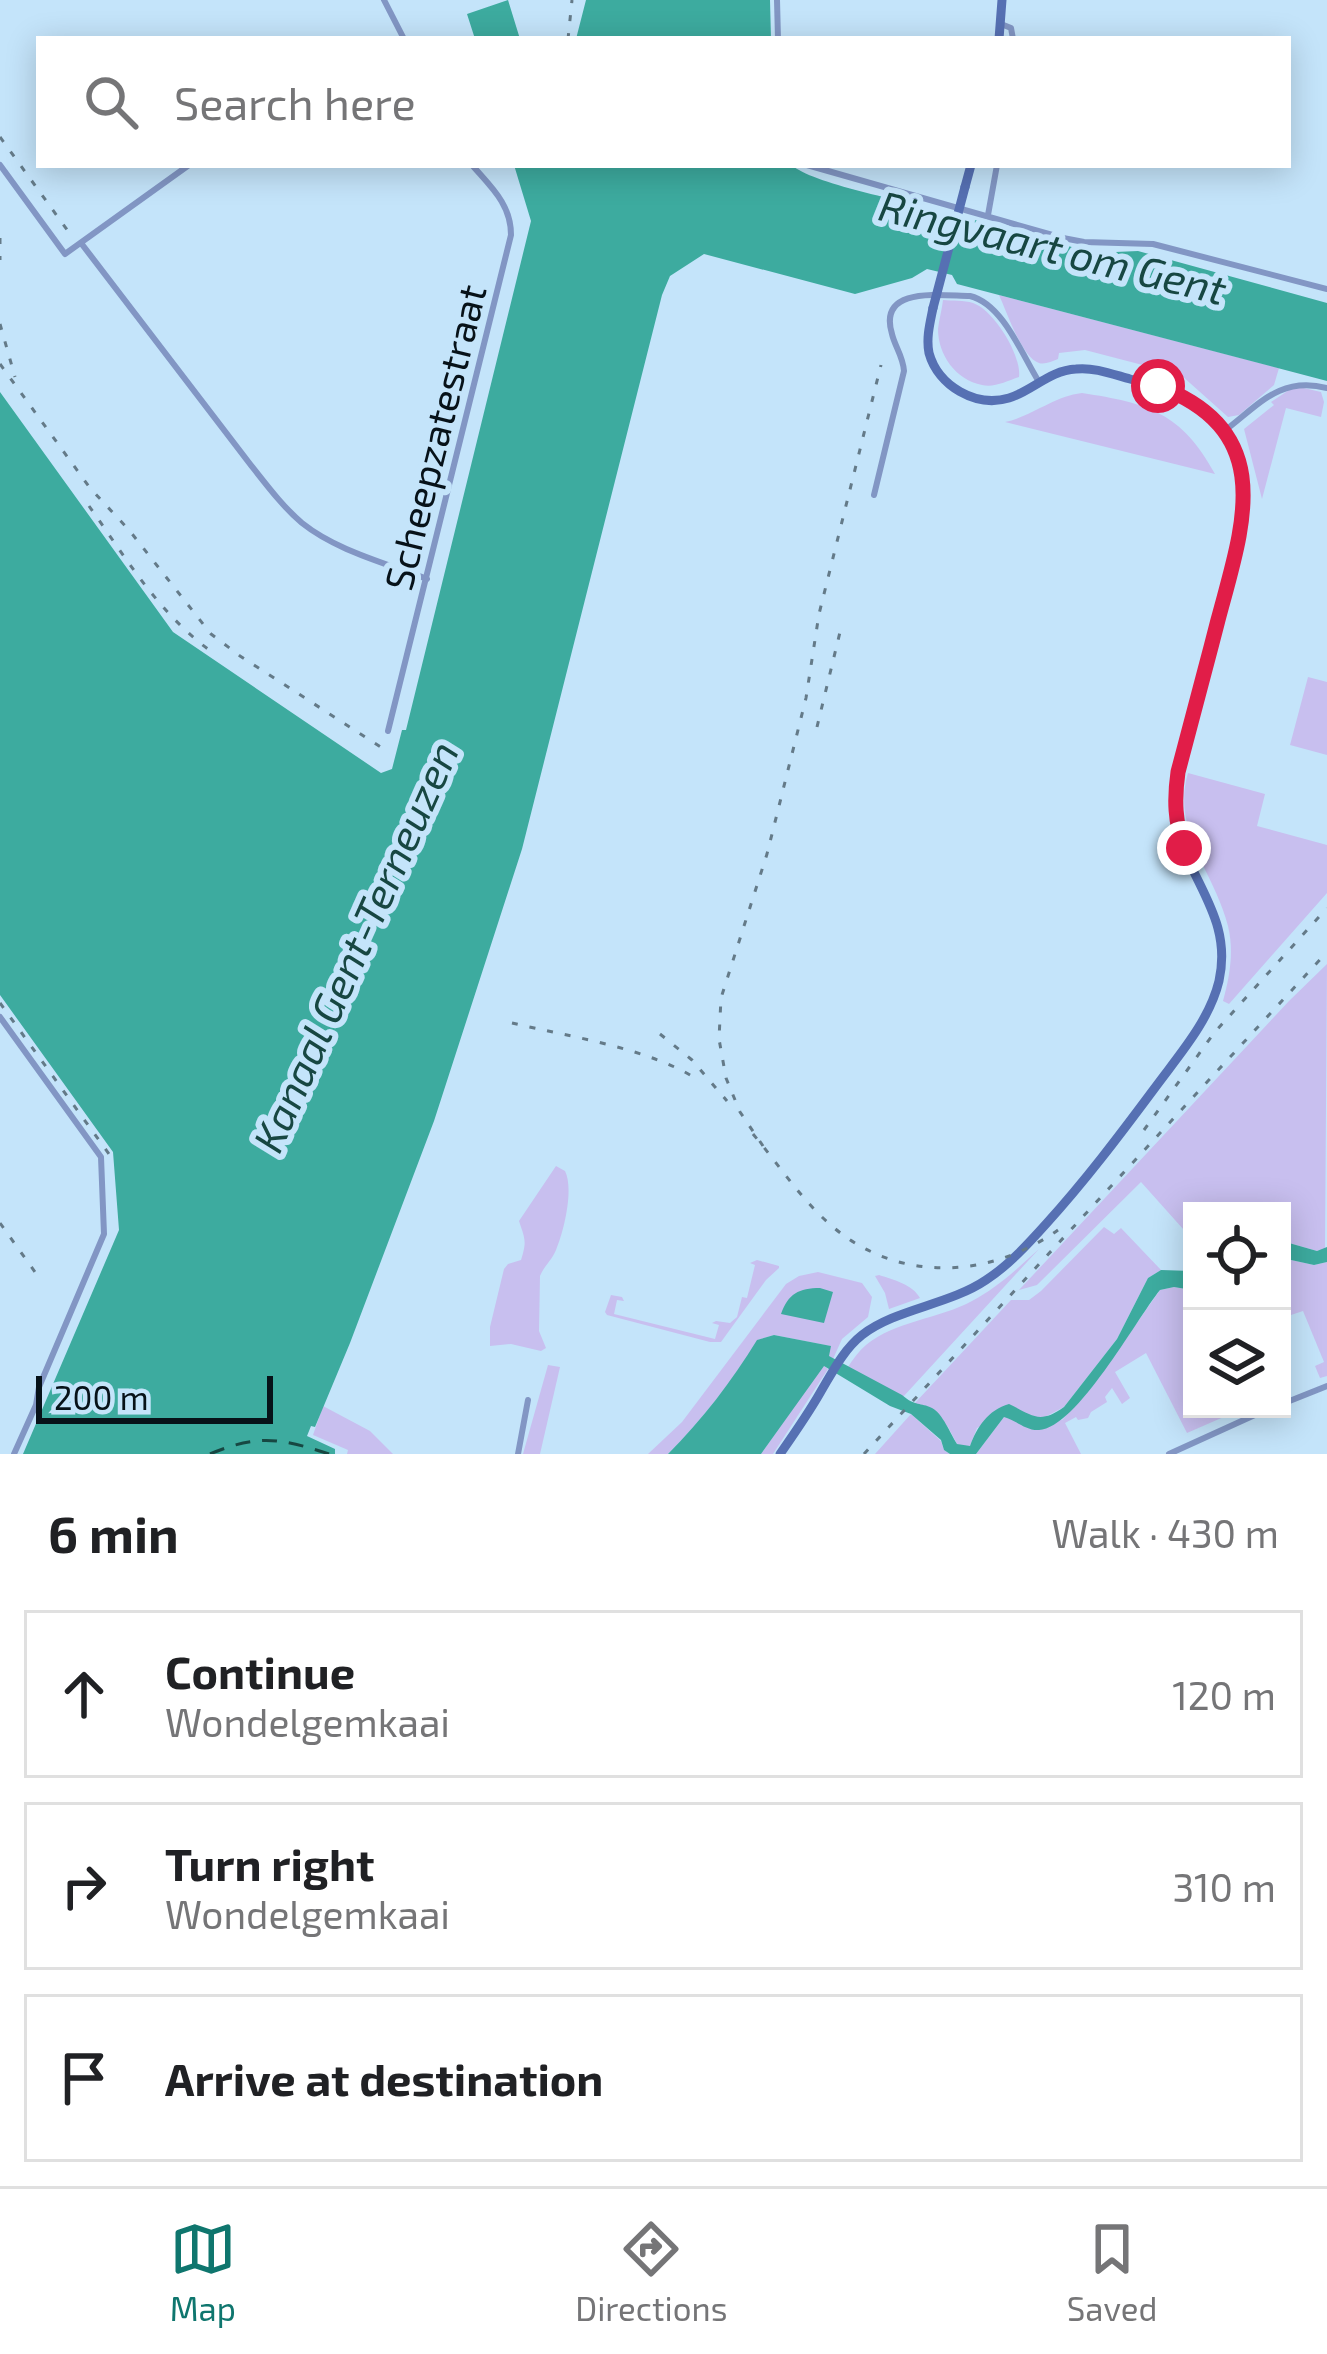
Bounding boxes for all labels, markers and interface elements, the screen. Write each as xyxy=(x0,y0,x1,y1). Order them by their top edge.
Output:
search box xyxy=(36,36,1291,168)
icon: search xyxy=(78,69,144,135)
text: Search here xyxy=(174,75,416,129)
water label: Ringvaart om Gent xyxy=(874,179,1232,314)
street label: Scheepzatestraat xyxy=(373,279,495,595)
route start xyxy=(1131,359,1185,413)
water label: Kanaal Gent-Terneuzen xyxy=(241,733,467,1159)
route end xyxy=(1157,821,1211,875)
map controls xyxy=(1183,1202,1291,1418)
button: locate xyxy=(1183,1202,1291,1310)
button: layers xyxy=(1183,1310,1291,1418)
scale bar xyxy=(36,1370,273,1423)
text: 200 m xyxy=(54,1377,149,1417)
text: 6 min xyxy=(48,1502,179,1563)
text: Walk · 430 m xyxy=(1051,1509,1279,1556)
text: Continue xyxy=(165,1644,355,1698)
icon: ahead xyxy=(51,1661,117,1727)
text: 120 m xyxy=(1172,1671,1276,1718)
text: Wondelgemkaai xyxy=(165,1698,450,1745)
text: Turn right xyxy=(165,1836,374,1890)
icon: right xyxy=(51,1853,117,1919)
text: 310 m xyxy=(1172,1863,1276,1910)
text: Wondelgemkaai xyxy=(165,1890,450,1937)
icon: arrive xyxy=(51,2045,117,2111)
text: Arrive at destination xyxy=(165,2051,603,2105)
tab: Map xyxy=(170,2216,236,2328)
tab: Directions xyxy=(575,2216,727,2328)
tab: Saved xyxy=(1067,2216,1157,2328)

